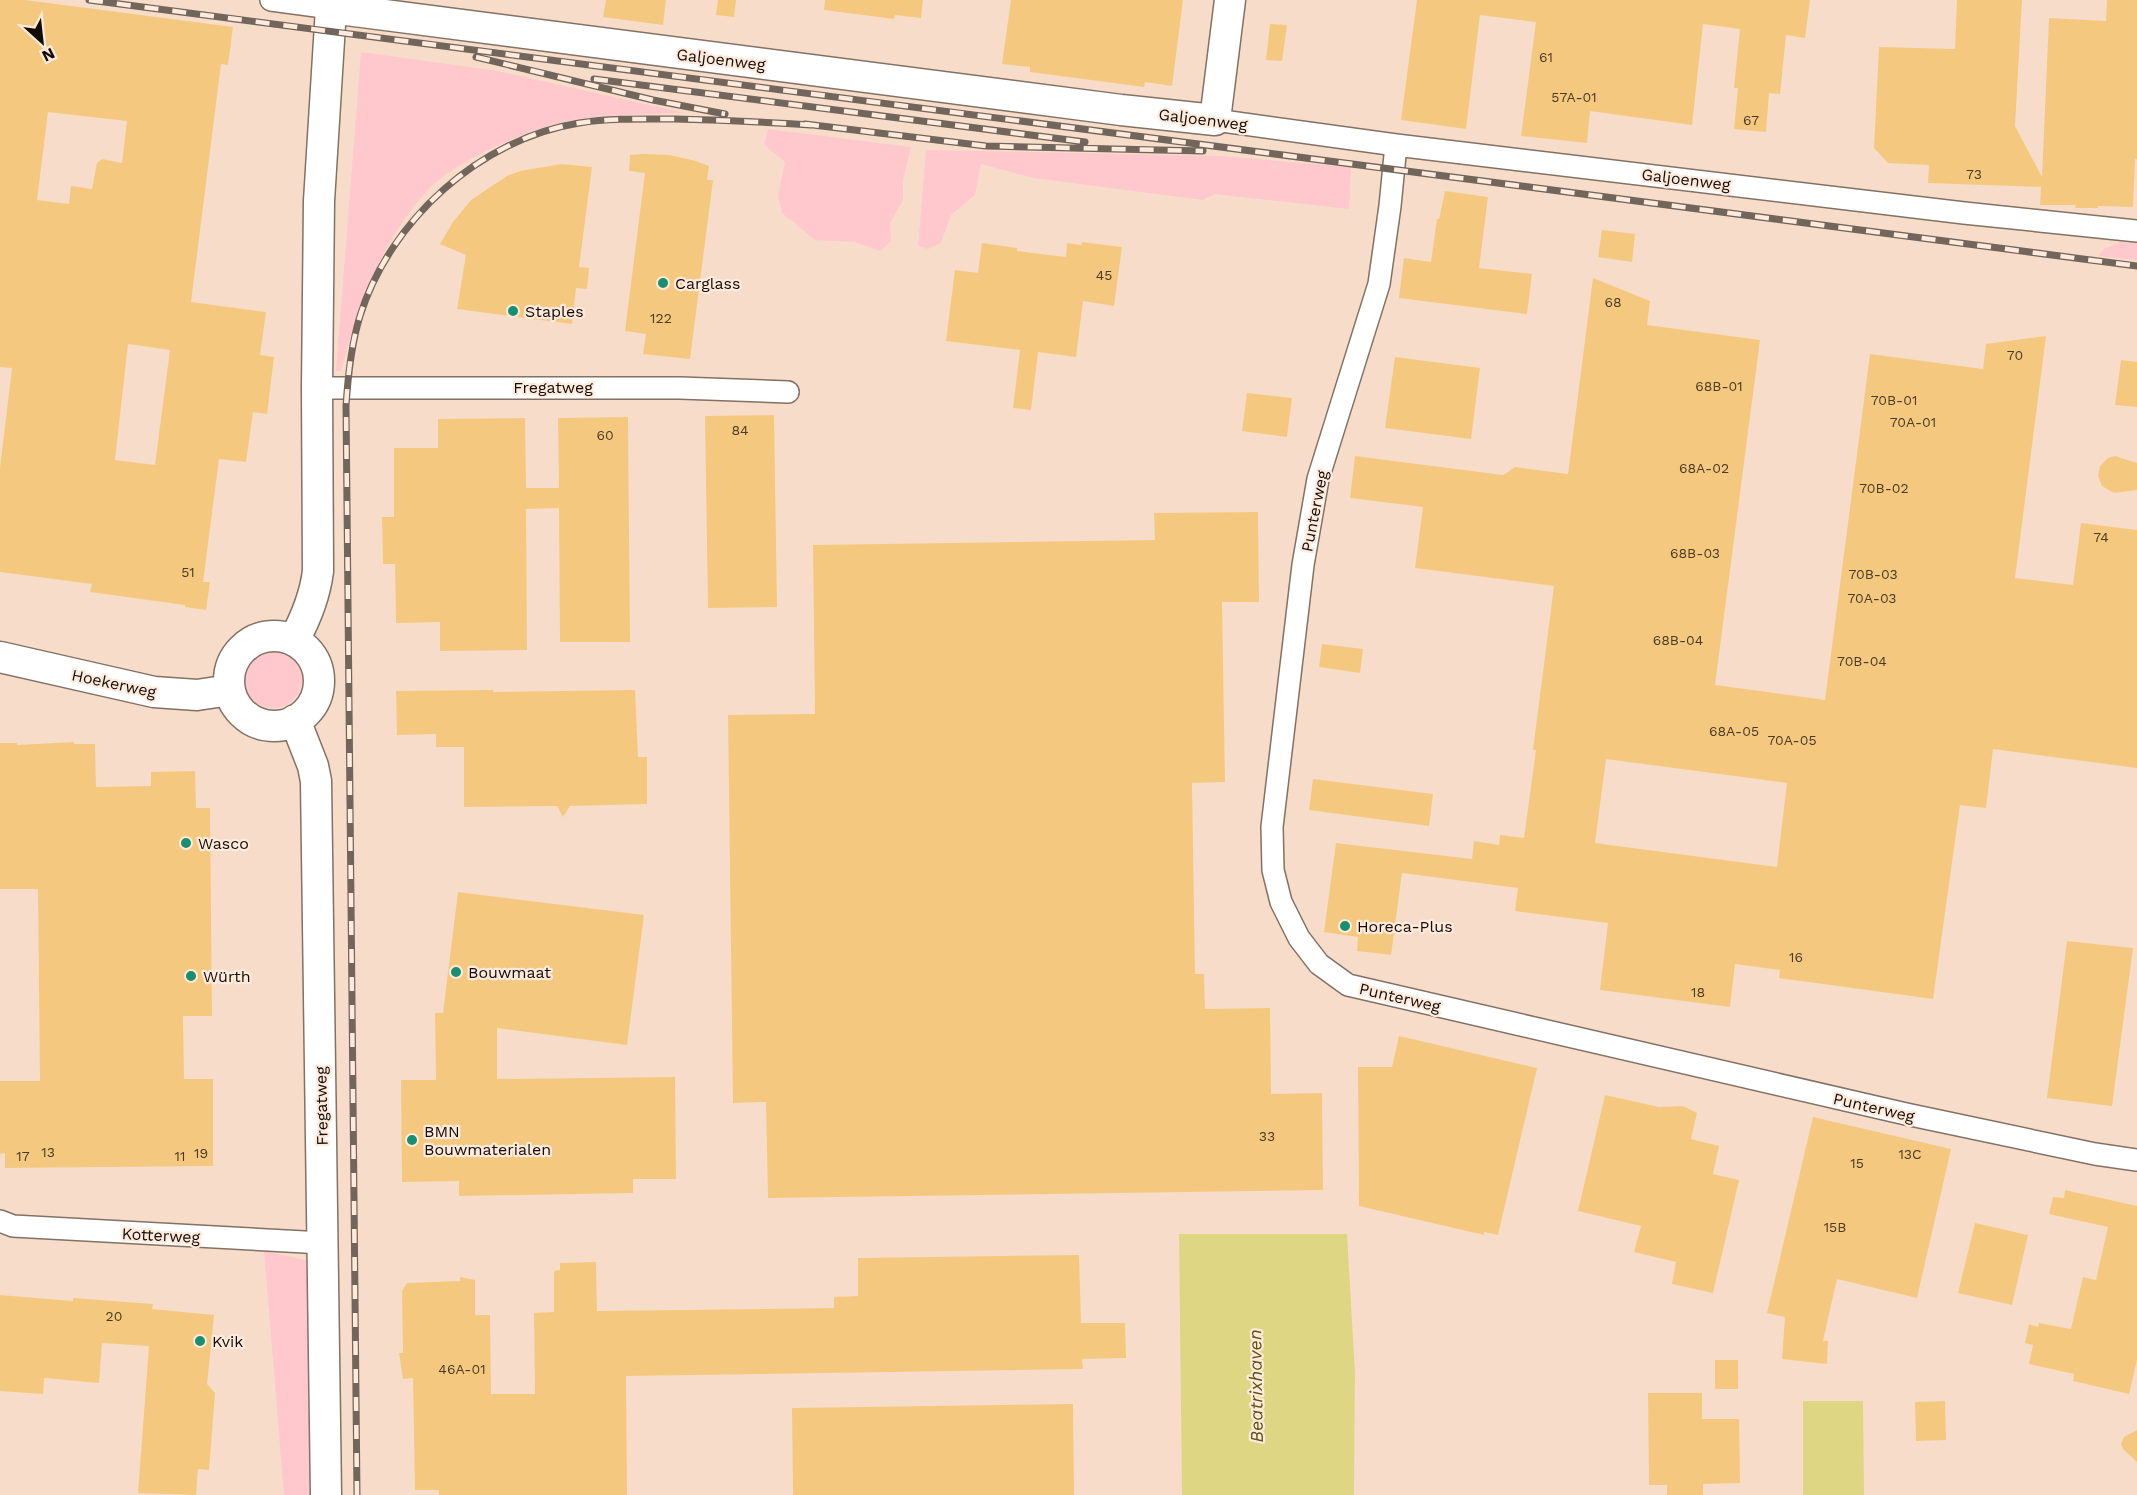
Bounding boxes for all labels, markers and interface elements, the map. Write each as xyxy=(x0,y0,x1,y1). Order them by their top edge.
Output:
north arrow xyxy=(12,12,72,72)
text: N xyxy=(39,44,58,66)
street label: Galjoenweg xyxy=(675,45,767,74)
house number: 61 xyxy=(1539,49,1553,65)
house number: 57A-01 xyxy=(1551,89,1597,105)
street label: Galjoenweg xyxy=(1157,105,1249,134)
house number: 67 xyxy=(1743,112,1759,128)
street label: Galjoenweg xyxy=(1640,165,1732,194)
house number: 73 xyxy=(1966,166,1982,182)
house number: 45 xyxy=(1096,267,1112,283)
place label: Carglass xyxy=(675,274,741,293)
marker: Carglass xyxy=(656,276,670,290)
house number: 68 xyxy=(1604,294,1622,310)
place label: Staples xyxy=(525,302,584,321)
marker: Staples xyxy=(506,304,520,318)
house number: 122 xyxy=(650,310,672,326)
house number: 70 xyxy=(2007,347,2023,363)
street label: Fregatweg xyxy=(513,378,593,397)
house number: 68B-01 xyxy=(1695,378,1743,394)
house number: 70B-01 xyxy=(1871,392,1917,408)
house number: 70A-01 xyxy=(1890,414,1936,430)
house number: 84 xyxy=(731,422,749,438)
house number: 60 xyxy=(596,427,614,443)
house number: 68A-02 xyxy=(1679,460,1729,476)
street label: Punterweg xyxy=(1297,468,1332,554)
house number: 70B-02 xyxy=(1859,480,1909,496)
house number: 74 xyxy=(2093,529,2109,545)
house number: 68B-03 xyxy=(1670,545,1720,561)
house number: 51 xyxy=(181,564,195,580)
house number: 70B-03 xyxy=(1848,566,1898,582)
house number: 70A-03 xyxy=(1848,590,1896,606)
house number: 68B-04 xyxy=(1653,632,1703,648)
house number: 70B-04 xyxy=(1837,653,1887,669)
street label: Hoekerweg xyxy=(70,665,158,702)
house number: 68A-05 xyxy=(1709,723,1759,739)
house number: 70A-05 xyxy=(1767,732,1817,748)
place label: Wasco xyxy=(198,834,249,853)
marker: Wasco xyxy=(179,836,193,850)
place label: Horeca-Plus xyxy=(1357,917,1453,936)
marker: Horeca-Plus xyxy=(1338,919,1352,933)
house number: 16 xyxy=(1789,949,1803,965)
place label: Bouwmaat xyxy=(468,963,551,982)
marker: Bouwmaat xyxy=(449,965,463,979)
place label: Würth xyxy=(203,967,251,986)
marker: Würth xyxy=(184,969,198,983)
street label: Punterweg xyxy=(1357,979,1443,1016)
house number: 18 xyxy=(1691,984,1705,1000)
street label: Fregatweg xyxy=(311,1066,332,1146)
street label: Punterweg xyxy=(1831,1089,1917,1126)
place label: BMN Bouwmaterialen xyxy=(424,1122,551,1159)
house number: 33 xyxy=(1259,1128,1275,1144)
marker: BMN Bouwmaterialen xyxy=(405,1133,419,1147)
house number: 13 xyxy=(41,1144,55,1160)
house number: 19 xyxy=(194,1145,208,1161)
house number: 13C xyxy=(1898,1146,1922,1162)
house number: 17 xyxy=(16,1148,30,1164)
house number: 11 xyxy=(175,1148,185,1164)
house number: 15 xyxy=(1850,1155,1864,1171)
house number: 15B xyxy=(1824,1219,1846,1235)
street label: Kotterweg xyxy=(121,1224,201,1247)
house number: 20 xyxy=(106,1308,122,1324)
water label: Beatrixhaven xyxy=(1244,1329,1267,1443)
place label: Kvik xyxy=(212,1332,243,1351)
marker: Kvik xyxy=(193,1334,207,1348)
house number: 46A-01 xyxy=(438,1361,486,1377)

